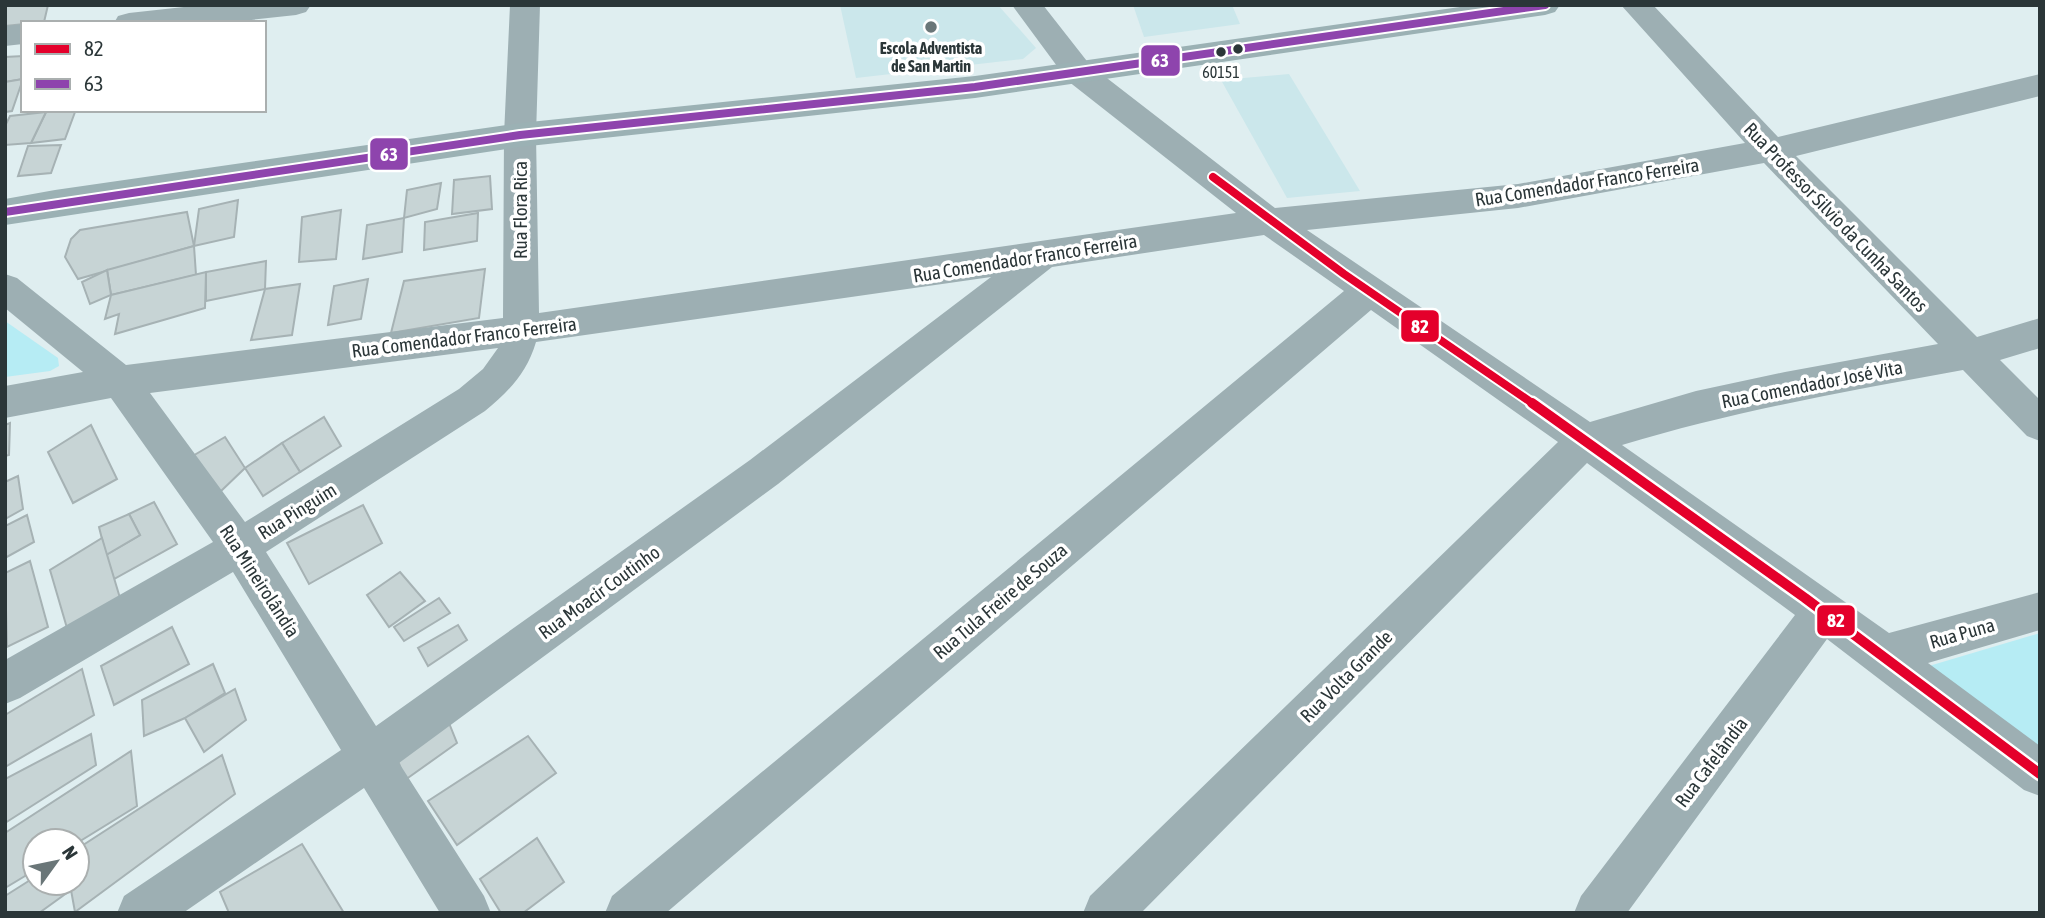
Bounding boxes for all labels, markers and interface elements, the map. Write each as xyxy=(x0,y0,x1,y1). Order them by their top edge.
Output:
marker: Escola Adventista de San Martin xyxy=(923,19,939,35)
legend xyxy=(21,21,266,112)
text: 82 xyxy=(84,36,104,60)
place label: Escola Adventista de San Martin xyxy=(880,39,982,75)
unlabelled marker xyxy=(1231,42,1245,56)
line badge: 63 xyxy=(1140,44,1181,77)
marker: 60151 xyxy=(1214,45,1228,59)
text: 63 xyxy=(1151,49,1169,71)
place label: 60151 xyxy=(1202,63,1240,81)
text: 63 xyxy=(84,71,104,95)
street label: Rua Professor Silvio da Cunha Santos xyxy=(1740,118,1932,316)
line badge: 63 xyxy=(369,137,409,171)
text: 63 xyxy=(380,143,398,165)
street label: Rua Comendador Franco Ferreira xyxy=(1473,153,1701,211)
street label: Rua Flora Rica xyxy=(509,161,531,259)
street label: Rua Comendador Franco Ferreira xyxy=(911,229,1139,287)
line badge: 82 xyxy=(1400,309,1440,343)
street label: Rua Comendador Franco Ferreira xyxy=(350,312,578,362)
text: 82 xyxy=(1411,315,1429,337)
street label: Rua Comendador José Vita xyxy=(1720,356,1904,412)
street label: Rua Pinguim xyxy=(254,478,340,544)
street label: Rua Mineirolândia xyxy=(216,521,304,641)
street label: Rua Tula Freire de Souza xyxy=(929,539,1071,663)
street label: Rua Moacir Coutinho xyxy=(534,541,664,643)
line badge: 82 xyxy=(1816,604,1856,637)
text: 82 xyxy=(1827,609,1845,631)
street label: Rua Puna xyxy=(1927,613,1997,653)
street label: Rua Volta Grande xyxy=(1296,626,1396,726)
street label: Rua Cafelândia xyxy=(1670,713,1752,811)
north arrow xyxy=(21,827,91,897)
text: N xyxy=(58,842,83,863)

